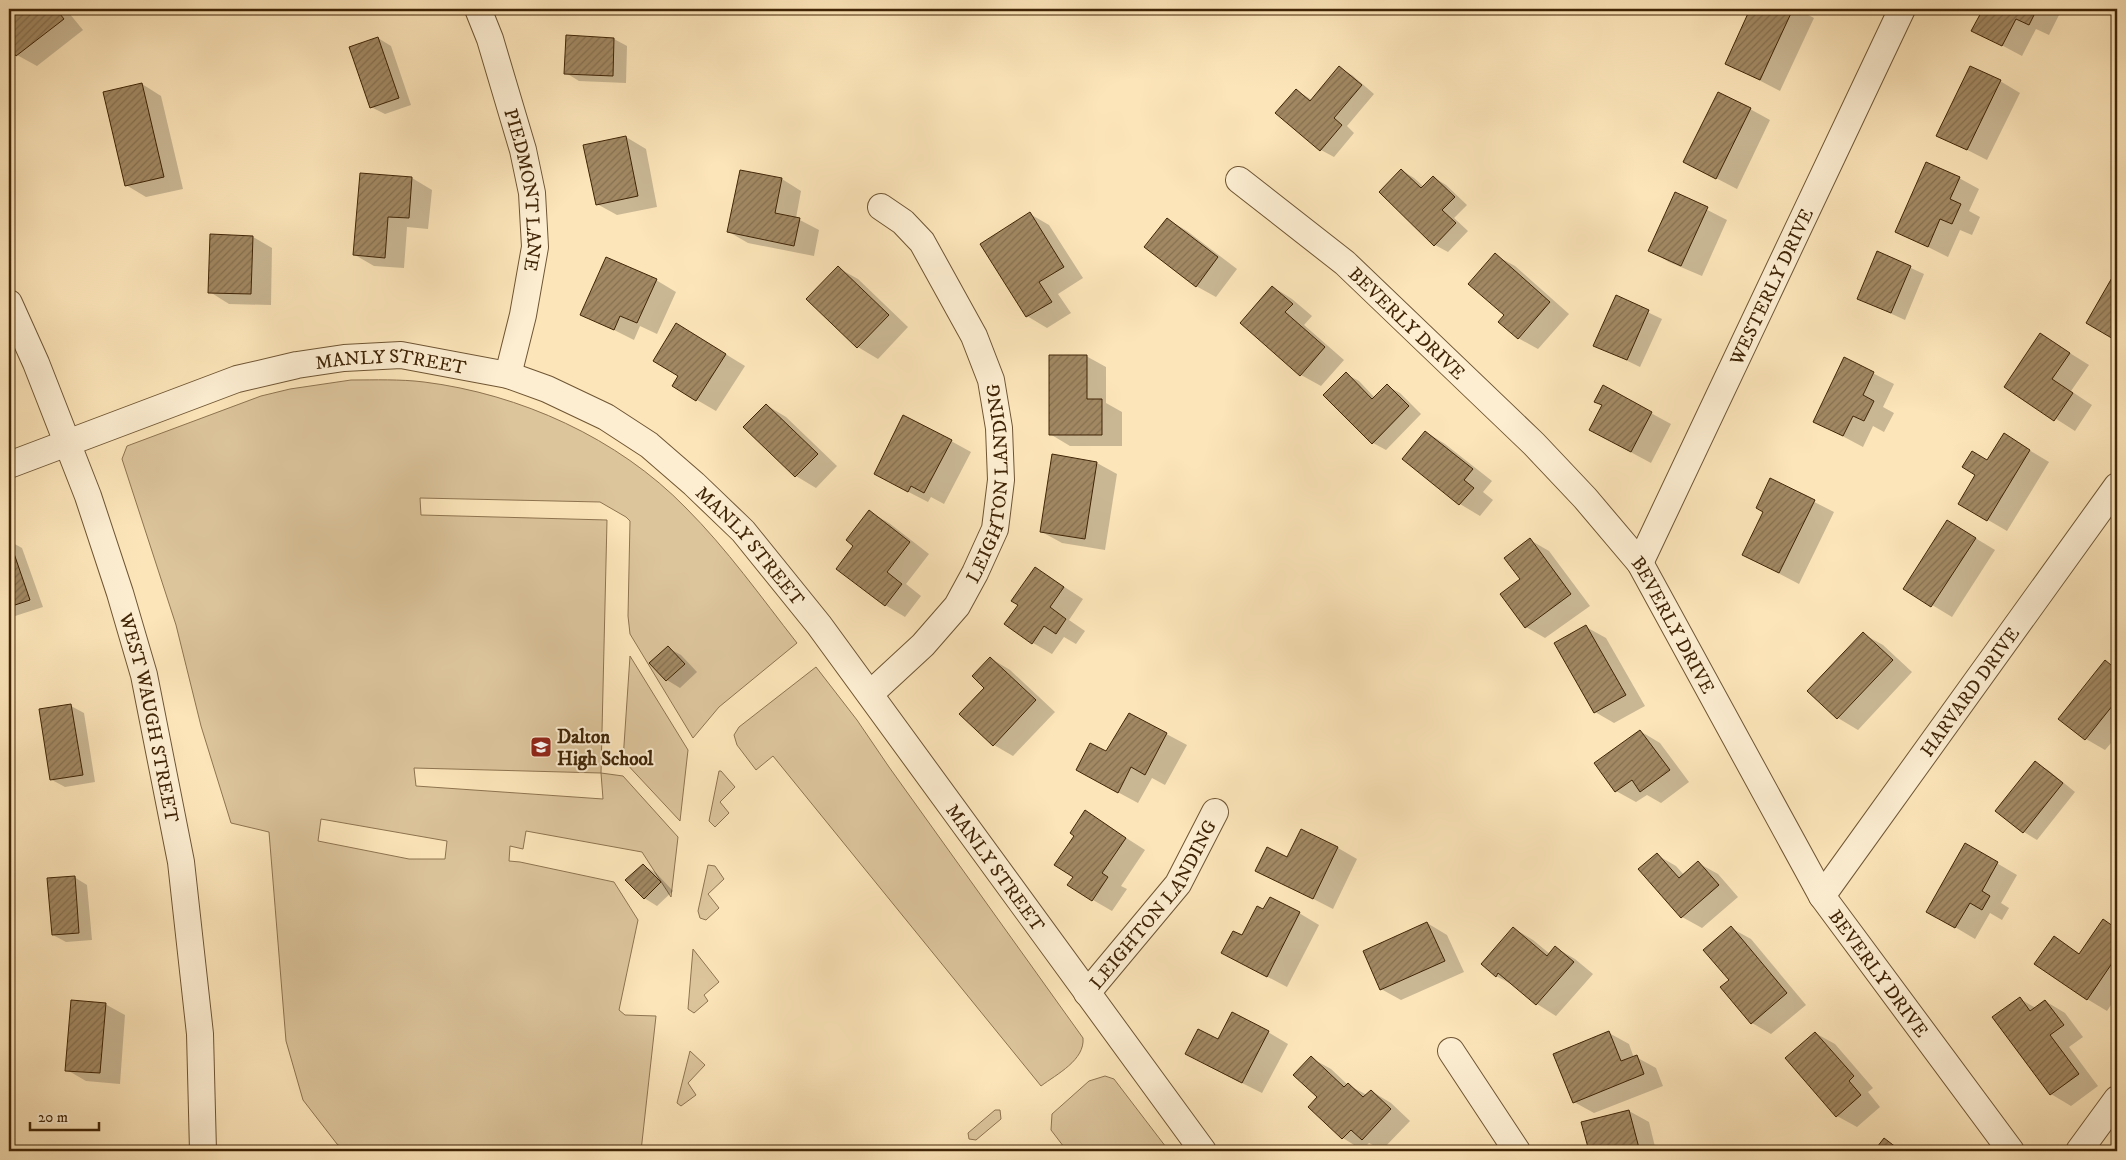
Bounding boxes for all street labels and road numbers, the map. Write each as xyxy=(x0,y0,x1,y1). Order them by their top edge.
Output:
street label: PIEDMONT LANE xyxy=(498,106,546,273)
street label: WESTERLY DRIVE xyxy=(1725,205,1819,370)
street label: BEVERLY DRIVE xyxy=(1343,263,1469,385)
street label: MANLY STREET xyxy=(314,345,469,380)
street label: LEIGHTON LANDING xyxy=(962,382,1014,587)
street label: MANLY STREET xyxy=(690,482,809,611)
street label: BEVERLY DRIVE xyxy=(1626,552,1719,698)
street label: WEST WAUGH STREET xyxy=(113,610,183,825)
street label: HARVARD DRIVE xyxy=(1916,623,2025,762)
street label: MANLY STREET xyxy=(940,800,1049,937)
street label: LEIGHTON LANDING xyxy=(1085,816,1222,994)
street label: BEVERLY DRIVE xyxy=(1823,906,1933,1042)

